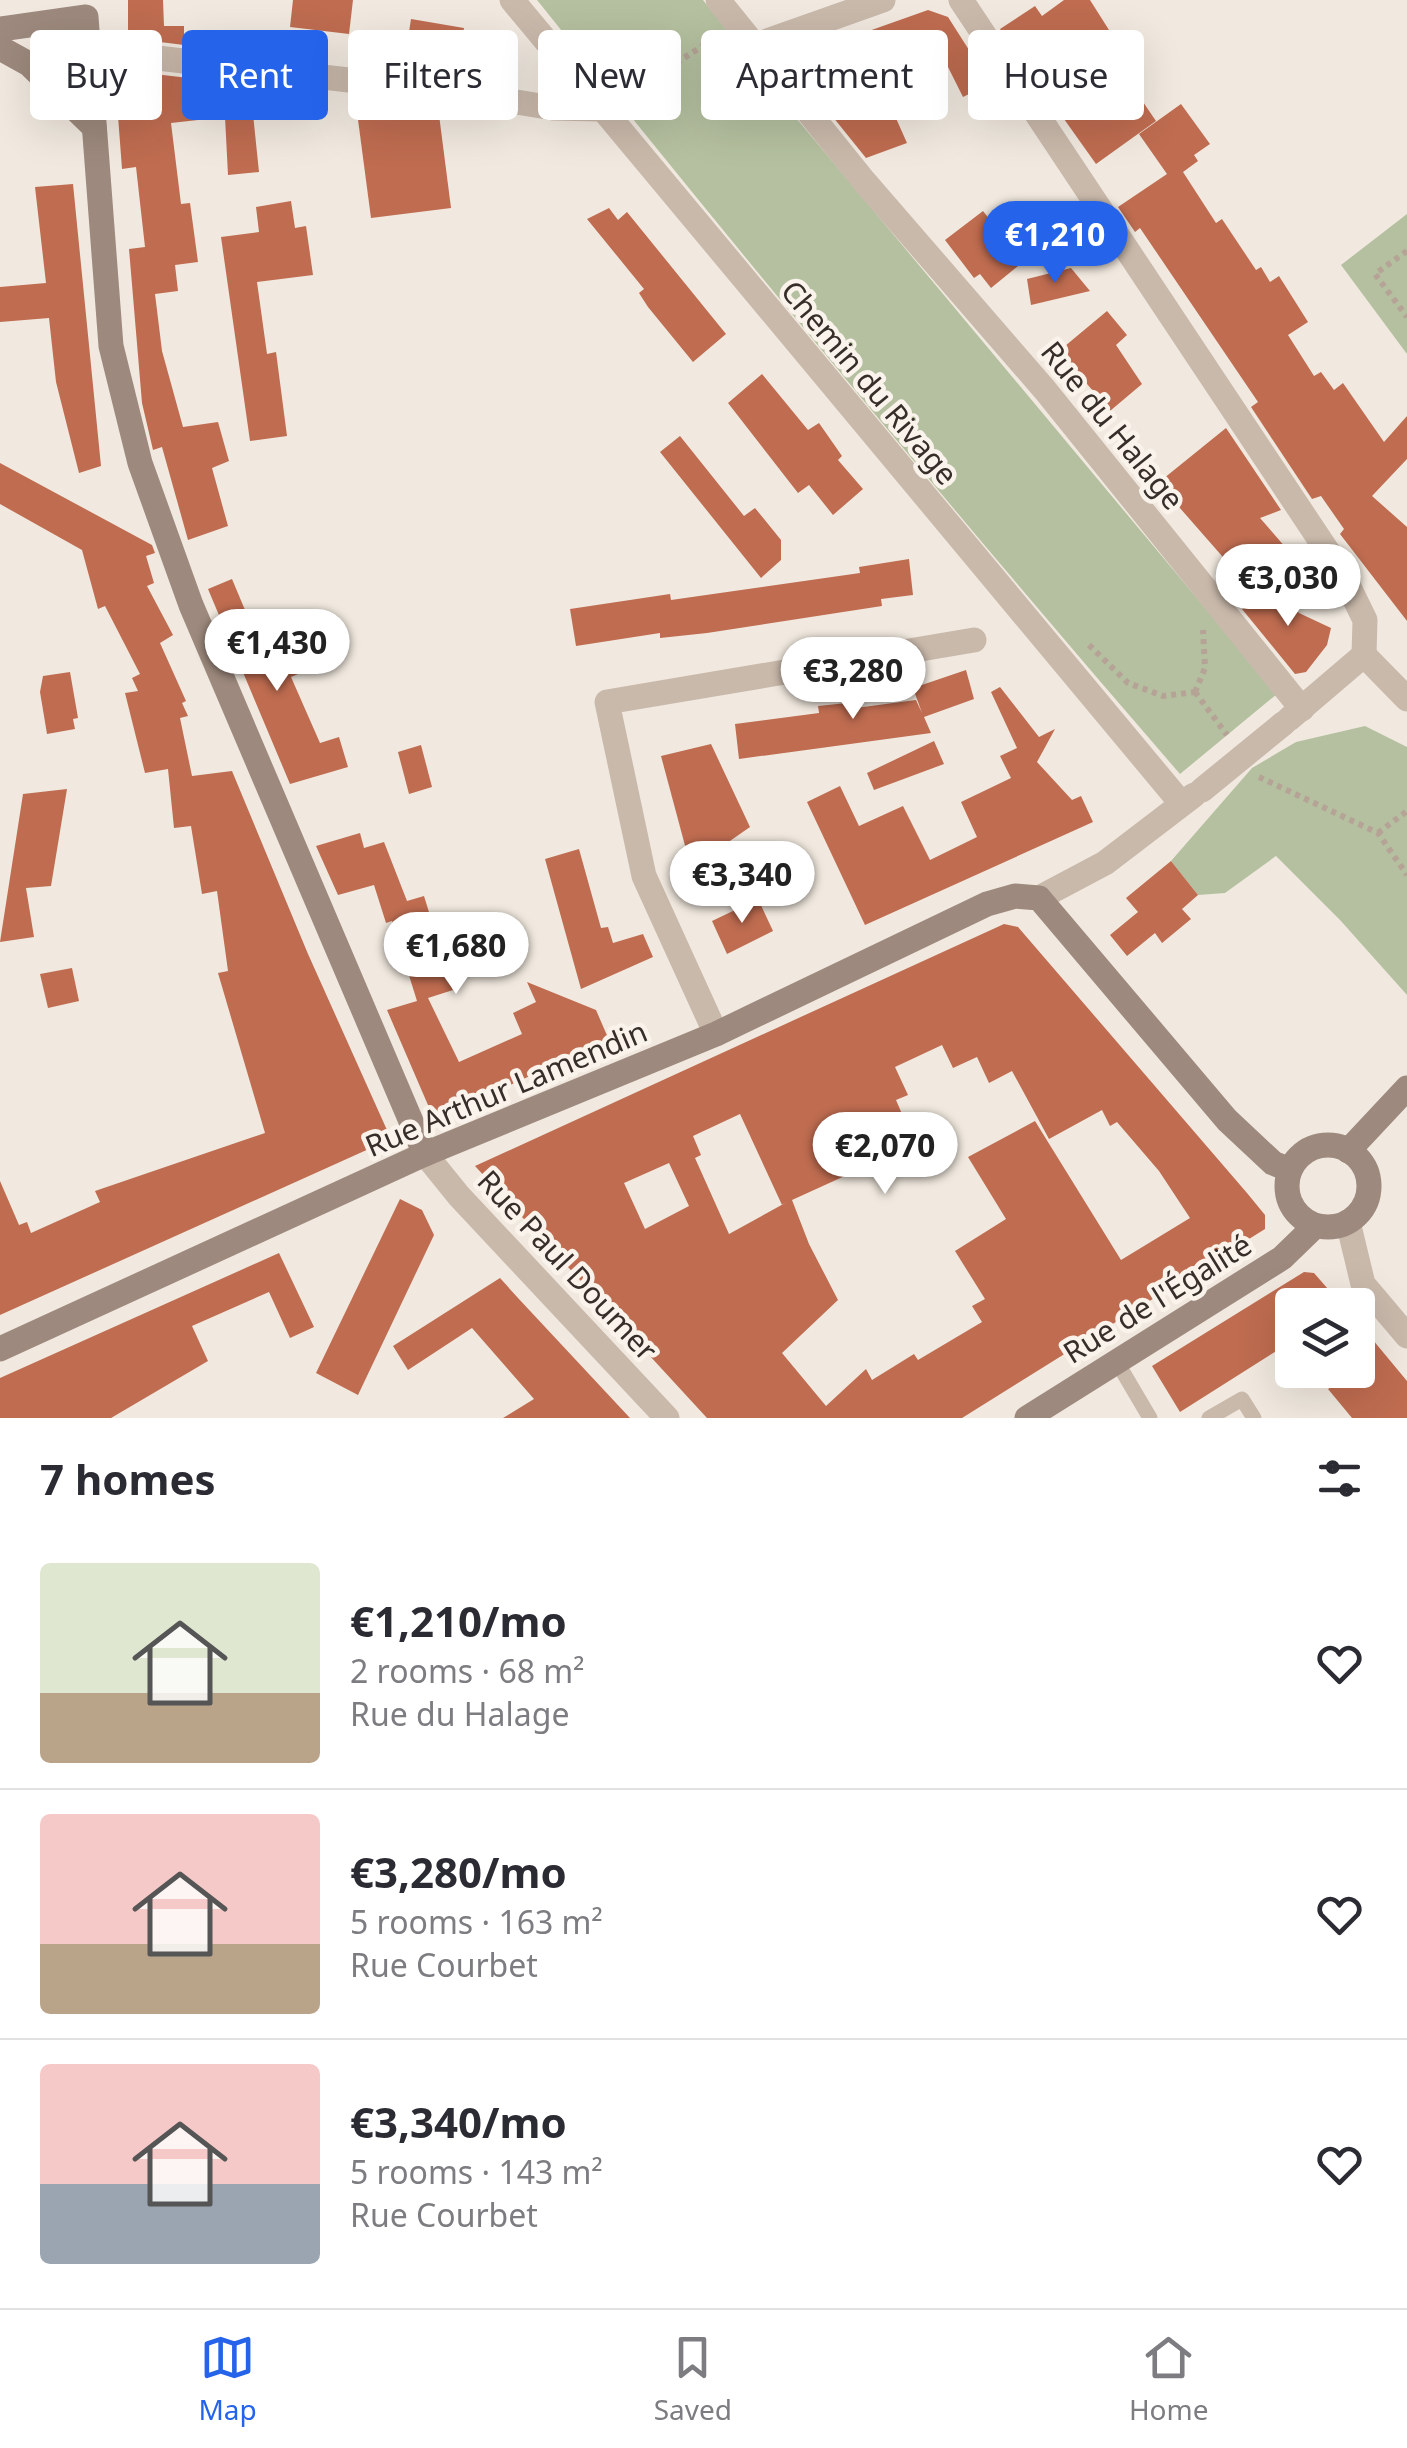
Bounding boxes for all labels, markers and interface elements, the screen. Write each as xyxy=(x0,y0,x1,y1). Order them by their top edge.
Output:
chip: Buy xyxy=(30,30,162,120)
chip: Rent xyxy=(182,30,328,120)
chip: Filters xyxy=(348,30,518,120)
chip: New xyxy=(538,30,681,120)
chip: Apartment xyxy=(701,30,948,120)
chip: House xyxy=(968,30,1144,120)
pin: €1,210 xyxy=(974,201,1136,286)
text: €1,210 xyxy=(1005,212,1105,255)
street label: Chemin du Rivage xyxy=(772,271,968,493)
street label: Rue du Halage xyxy=(1032,332,1194,518)
pin: €3,030 xyxy=(1207,544,1369,629)
text: €3,030 xyxy=(1238,555,1338,598)
pin: €1,430 xyxy=(196,609,358,694)
text: €1,430 xyxy=(227,620,327,663)
pin: €3,280 xyxy=(772,637,934,722)
text: €3,280 xyxy=(803,648,903,691)
pin: €3,340 xyxy=(661,841,823,926)
text: €3,340 xyxy=(692,852,792,895)
pin: €1,680 xyxy=(375,912,537,997)
text: €1,680 xyxy=(406,923,506,966)
street label: Rue Arthur Lamendin xyxy=(359,1010,653,1166)
pin: €2,070 xyxy=(804,1112,966,1197)
text: €2,070 xyxy=(835,1123,935,1166)
street label: Rue Paul Doumer xyxy=(469,1161,667,1369)
street label: Rue de l'Égalité xyxy=(1055,1224,1259,1372)
map controls xyxy=(1275,1288,1375,1388)
button: layers xyxy=(1275,1288,1375,1388)
text: 7 homes xyxy=(40,1450,216,1507)
icon: filters xyxy=(1312,1451,1367,1506)
text: €1,210/mo xyxy=(350,1592,567,1649)
icon: home xyxy=(120,1603,240,1723)
icon: heart xyxy=(1312,1636,1367,1691)
text: 2 rooms · 68 m² xyxy=(350,1649,584,1692)
text: Rue du Halage xyxy=(350,1692,569,1735)
text: €3,280/mo xyxy=(350,1843,567,1900)
icon: home xyxy=(120,1854,240,1974)
icon: heart xyxy=(1312,1887,1367,1942)
text: 5 rooms · 163 m² xyxy=(350,1900,603,1943)
text: Rue Courbet xyxy=(350,1943,538,1986)
text: €3,340/mo xyxy=(350,2093,567,2150)
icon: home xyxy=(120,2104,240,2224)
icon: heart xyxy=(1312,2137,1367,2192)
text: 5 rooms · 143 m² xyxy=(350,2150,603,2193)
text: Rue Courbet xyxy=(350,2193,538,2236)
tab: Map xyxy=(198,2330,257,2428)
tab: Saved xyxy=(654,2330,732,2428)
tab: Home xyxy=(1129,2330,1209,2428)

